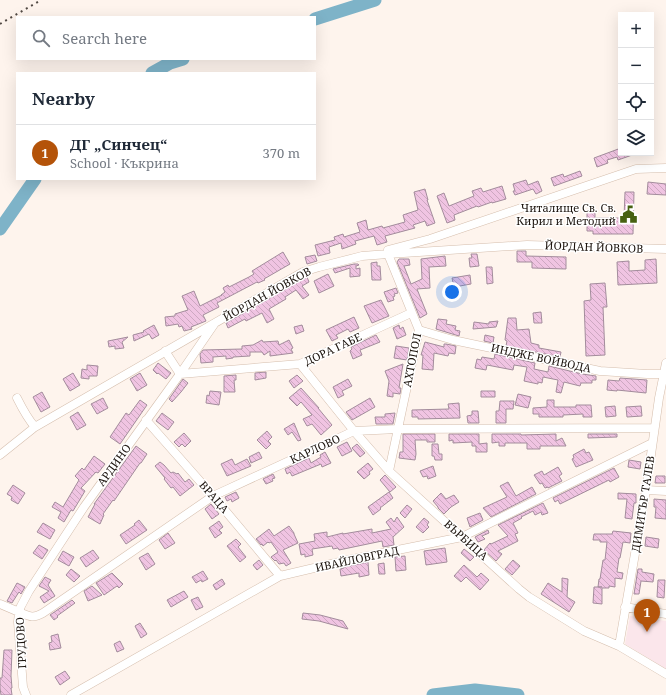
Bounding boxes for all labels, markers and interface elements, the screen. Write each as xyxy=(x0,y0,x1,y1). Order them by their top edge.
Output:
map controls xyxy=(618,12,654,156)
button: + xyxy=(618,12,654,48)
search box xyxy=(16,16,316,60)
icon: search xyxy=(30,27,52,49)
text: Search here xyxy=(62,28,147,48)
button: − xyxy=(618,48,654,84)
button: locate xyxy=(618,84,654,120)
text: Nearby xyxy=(32,87,95,110)
button: layers xyxy=(618,120,654,156)
text: ДГ „Синчец“ xyxy=(70,134,167,154)
text: 1 xyxy=(41,144,49,162)
text: 370 m xyxy=(263,144,300,162)
text: School · Къкрина xyxy=(70,154,179,172)
place label: Читалище Св. Св. Кирил и Методий xyxy=(516,200,616,228)
public building icon: Читалище Св. Св. Кирил и Методий xyxy=(619,204,639,224)
street label: ЙОРДАН ЙОВКОВ xyxy=(544,237,644,256)
street label: ЙОРДАН ЙОВКОВ xyxy=(220,263,314,324)
your location xyxy=(442,282,462,302)
street label: ДОРА ГАБЕ xyxy=(302,329,364,368)
street label: АХТОПОЛ xyxy=(399,332,424,388)
street label: ИНДЖЕ ВОЙВОДА xyxy=(490,340,593,375)
street label: КАРЛОВО xyxy=(287,430,342,467)
street label: АРДИНО xyxy=(93,441,134,489)
street label: ДИМИТЪР ТАЛЕВ xyxy=(627,455,658,553)
street label: ВРАЦА xyxy=(196,477,233,516)
street label: ВЪРБИЦА xyxy=(441,516,492,563)
street label: ИВАЙЛОВГРАД xyxy=(314,542,400,575)
pin: 1 xyxy=(634,599,660,632)
street label: ГРУДОВО xyxy=(12,617,29,669)

